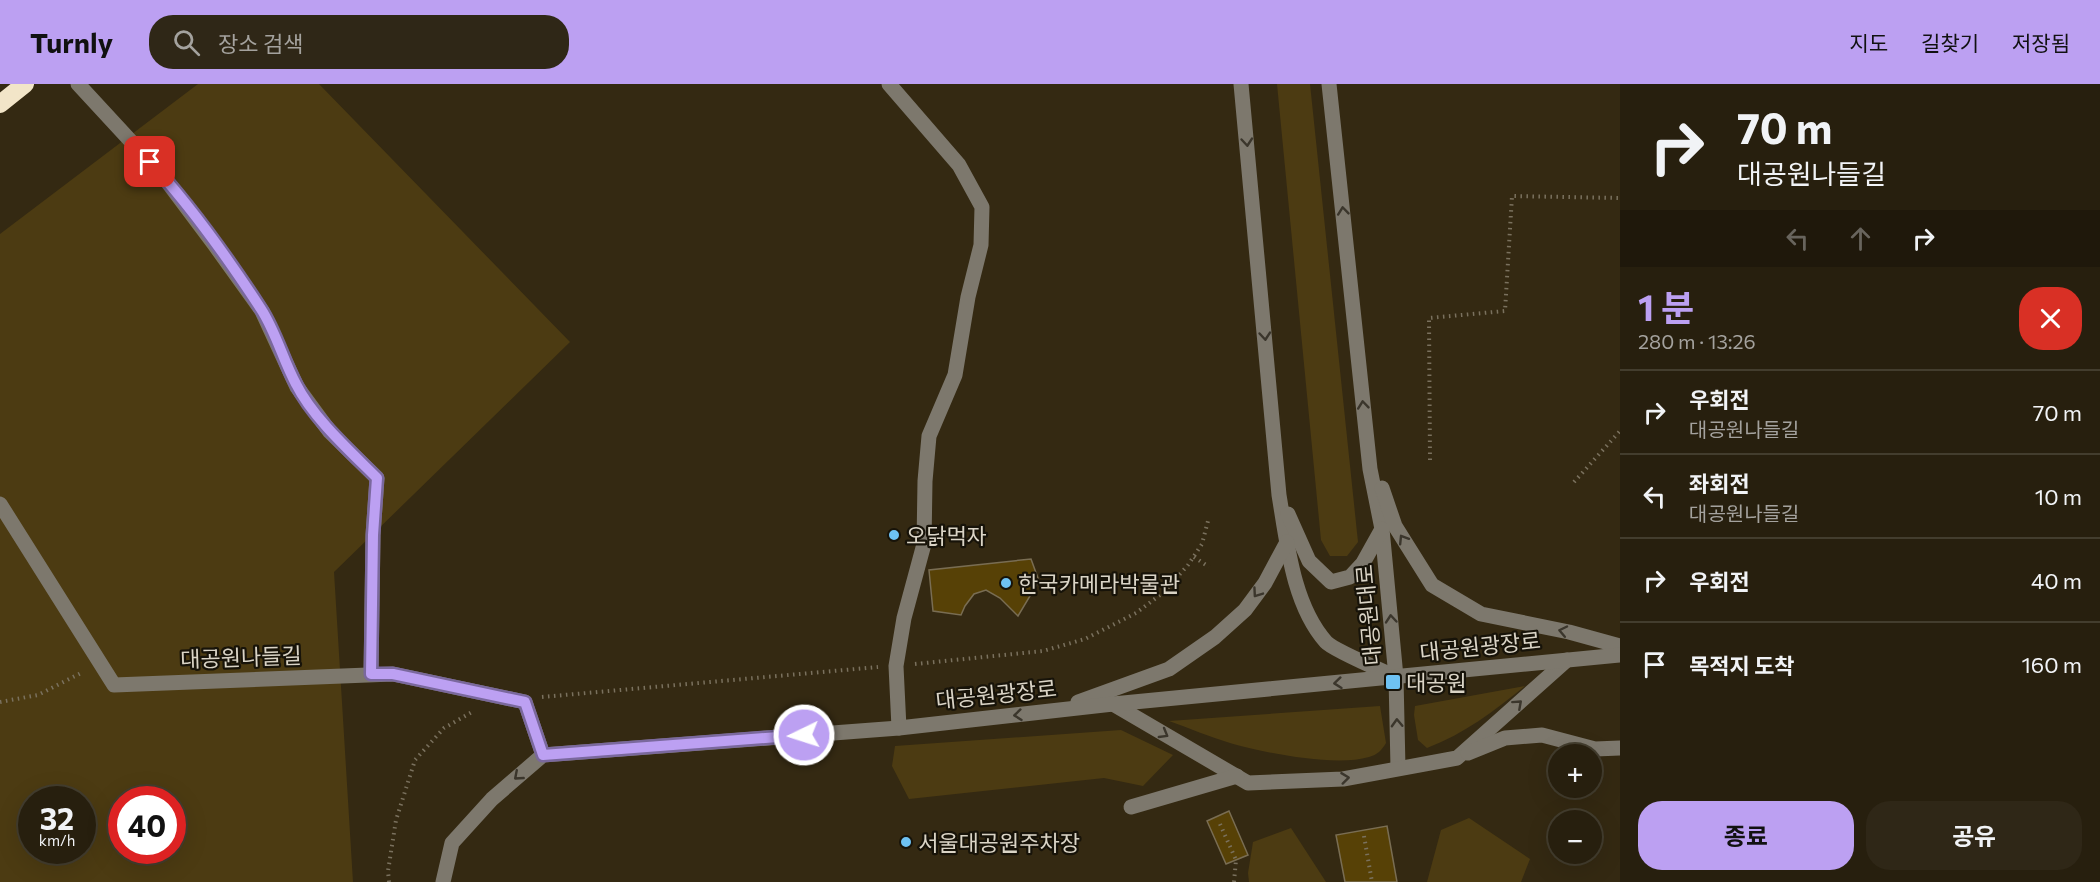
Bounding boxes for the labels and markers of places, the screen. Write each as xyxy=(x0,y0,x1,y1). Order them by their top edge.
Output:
pin xyxy=(124,136,175,187)
place label: 오닭먹자 xyxy=(906,522,987,549)
marker: 오닭먹자 xyxy=(887,528,901,542)
place label: 한국카메라박물관 xyxy=(1018,570,1180,597)
marker: 한국카메라박물관 xyxy=(999,576,1013,590)
place label: 대공원 xyxy=(1406,669,1467,696)
marker: 대공원 xyxy=(1384,673,1402,691)
place label: 서울대공원주차장 xyxy=(918,829,1080,856)
marker: 서울대공원주차장 xyxy=(899,835,913,849)

